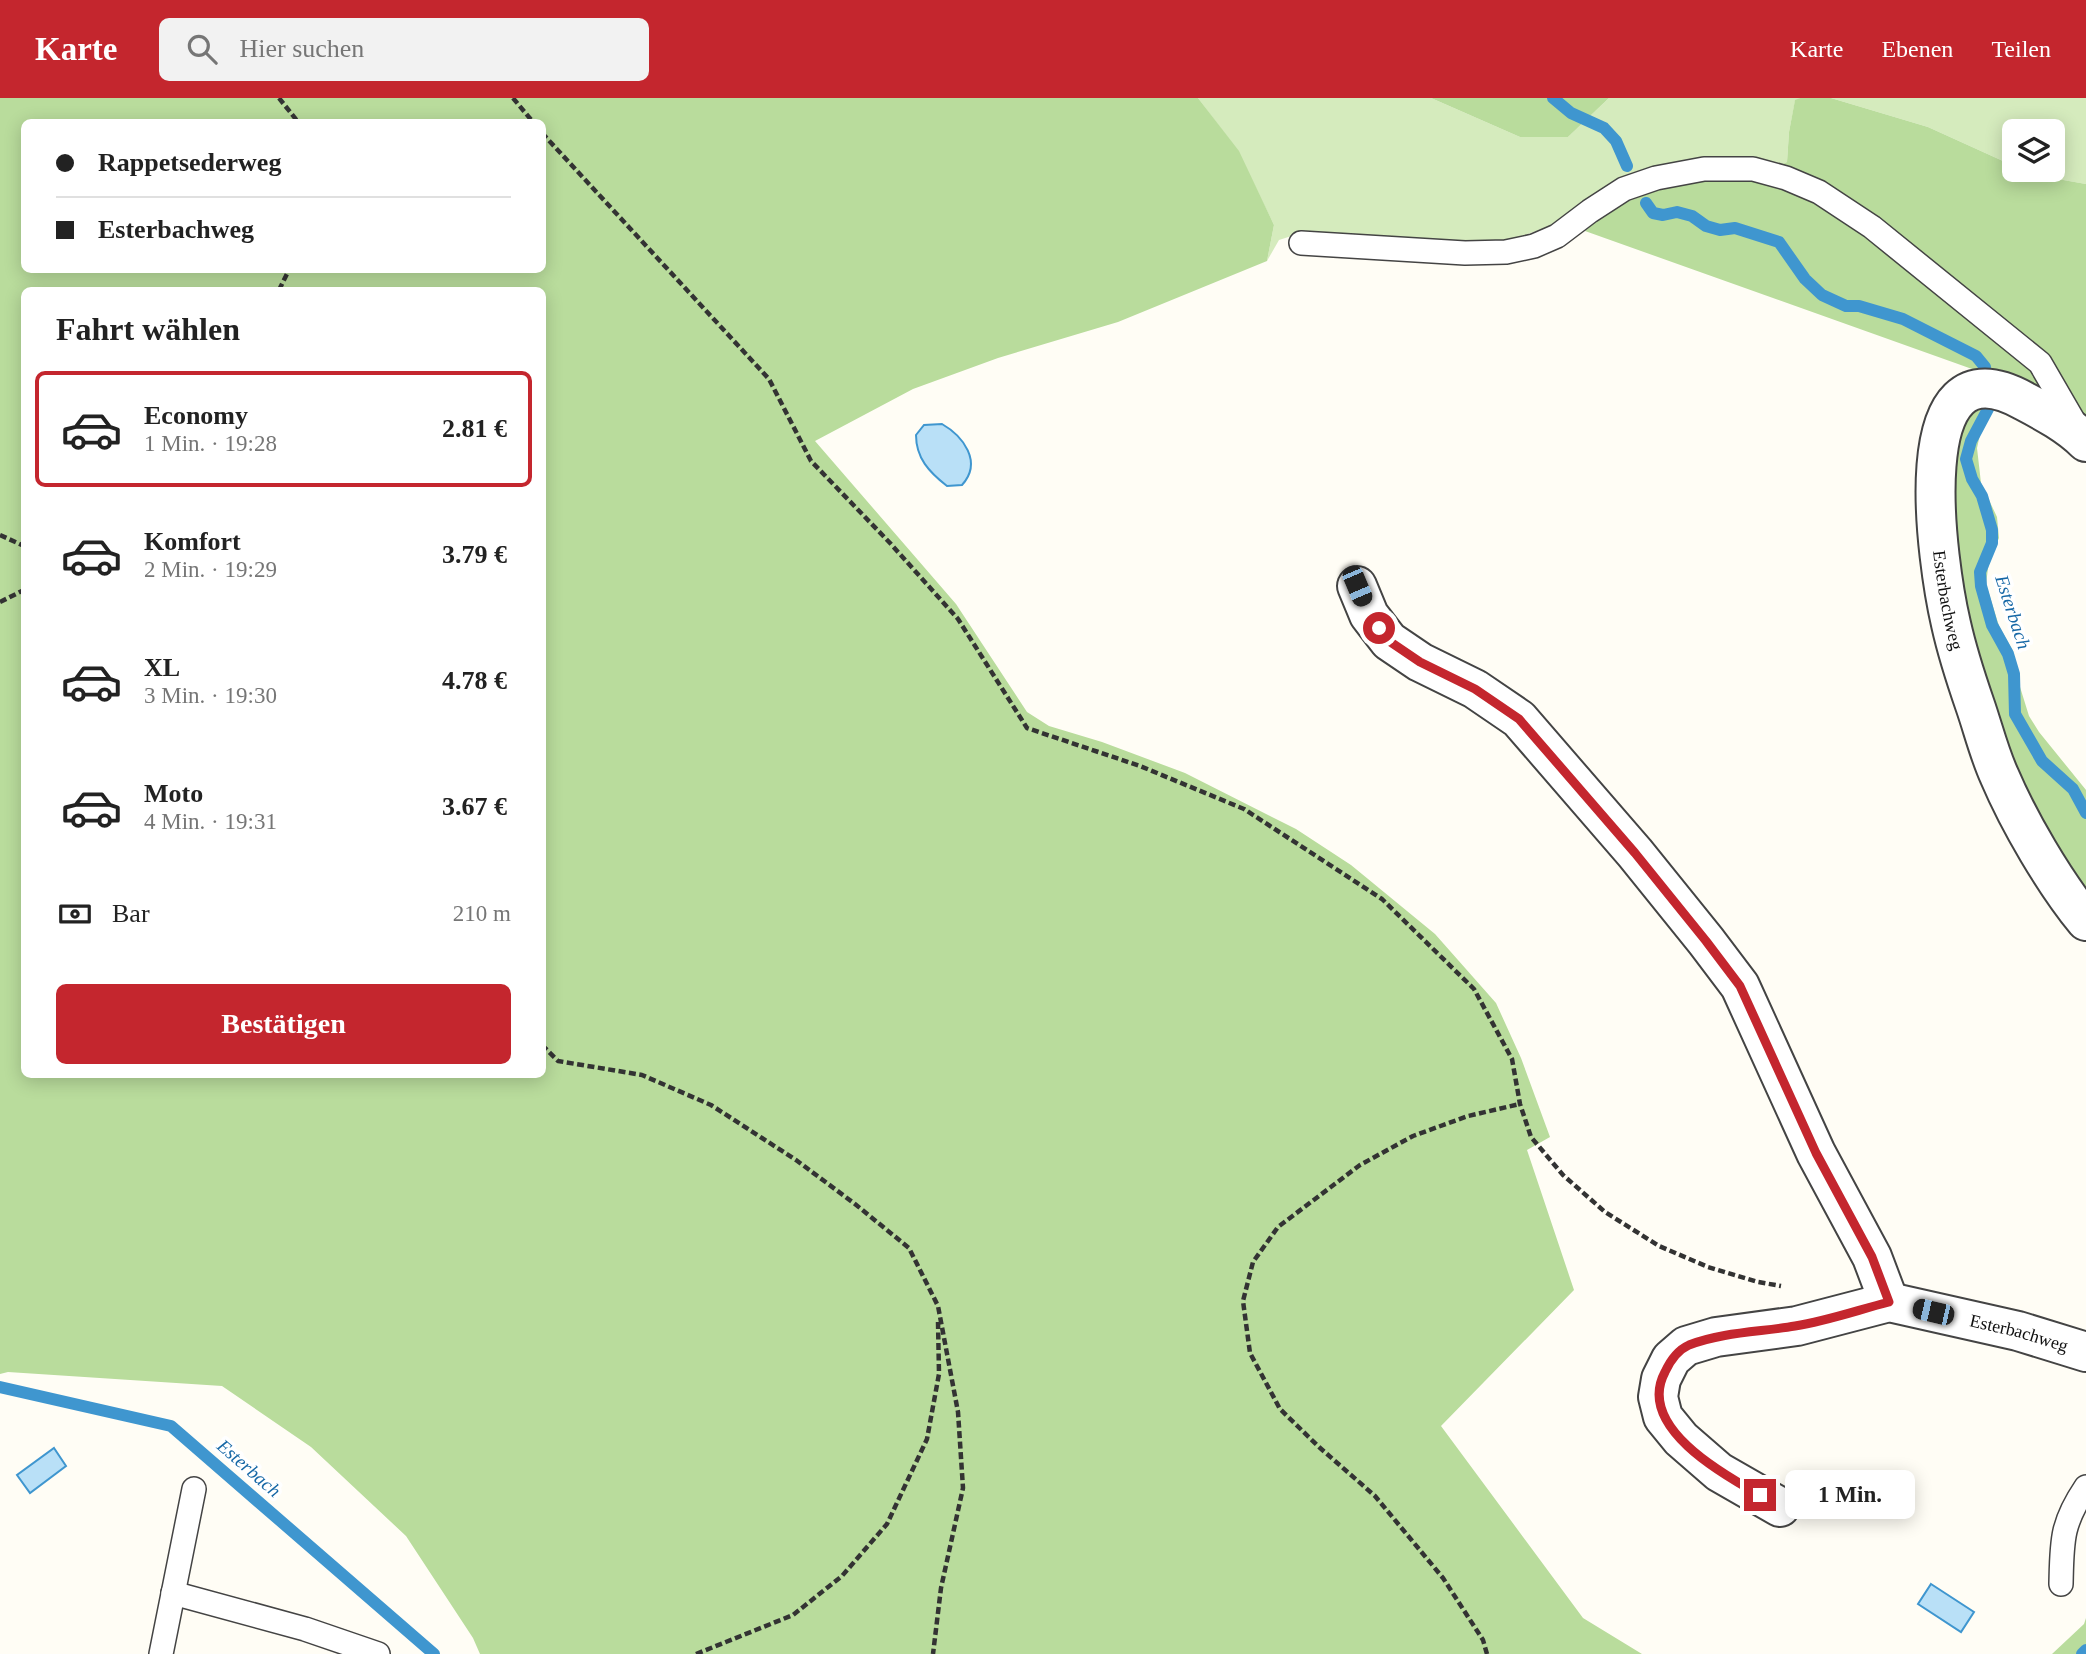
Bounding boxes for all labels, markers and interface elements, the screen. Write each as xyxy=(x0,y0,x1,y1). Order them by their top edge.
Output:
search box xyxy=(159,18,649,81)
icon: search xyxy=(183,30,221,68)
text: Karte xyxy=(35,31,117,67)
text: Hier suchen xyxy=(239,34,364,63)
text: Karte xyxy=(1790,36,1843,62)
text: Ebenen xyxy=(1881,36,1953,62)
text: Teilen xyxy=(1991,36,2051,62)
map controls xyxy=(2002,119,2065,182)
button: layers xyxy=(2002,119,2065,182)
text: Rappetsederweg xyxy=(98,148,281,177)
text: Esterbachweg xyxy=(98,215,254,244)
text: Fahrt wählen xyxy=(56,311,240,347)
icon: car xyxy=(60,398,123,461)
text: Economy xyxy=(144,401,248,430)
text: 2.81 € xyxy=(442,414,507,443)
text: 1 Min. · 19:28 xyxy=(144,431,277,456)
icon: car xyxy=(60,524,123,587)
text: Komfort xyxy=(144,527,241,556)
text: 3.79 € xyxy=(442,540,507,569)
street label: Esterbachweg xyxy=(1929,549,1967,652)
text: 2 Min. · 19:29 xyxy=(144,557,277,582)
car xyxy=(1340,563,1375,609)
water label: Esterbach xyxy=(1991,571,2035,652)
route start xyxy=(1363,612,1395,644)
icon: car xyxy=(60,650,123,713)
text: XL xyxy=(144,653,180,682)
text: 4.78 € xyxy=(442,666,507,695)
text: 3 Min. · 19:30 xyxy=(144,683,277,708)
icon: car xyxy=(60,776,123,839)
text: Moto xyxy=(144,779,203,808)
text: 3.67 € xyxy=(442,792,507,821)
text: 4 Min. · 19:31 xyxy=(144,809,277,834)
icon: cash xyxy=(56,895,94,933)
text: Bar xyxy=(112,899,150,928)
text: 210 m xyxy=(453,901,511,926)
button: Bestätigen xyxy=(56,984,511,1064)
car xyxy=(1911,1297,1956,1327)
street label: Esterbachweg xyxy=(1968,1310,2071,1356)
water label: Esterbach xyxy=(212,1434,285,1501)
callout: 1 Min. xyxy=(1784,1470,1914,1520)
route end xyxy=(1744,1479,1776,1511)
text: 1 Min. xyxy=(1818,1482,1882,1507)

